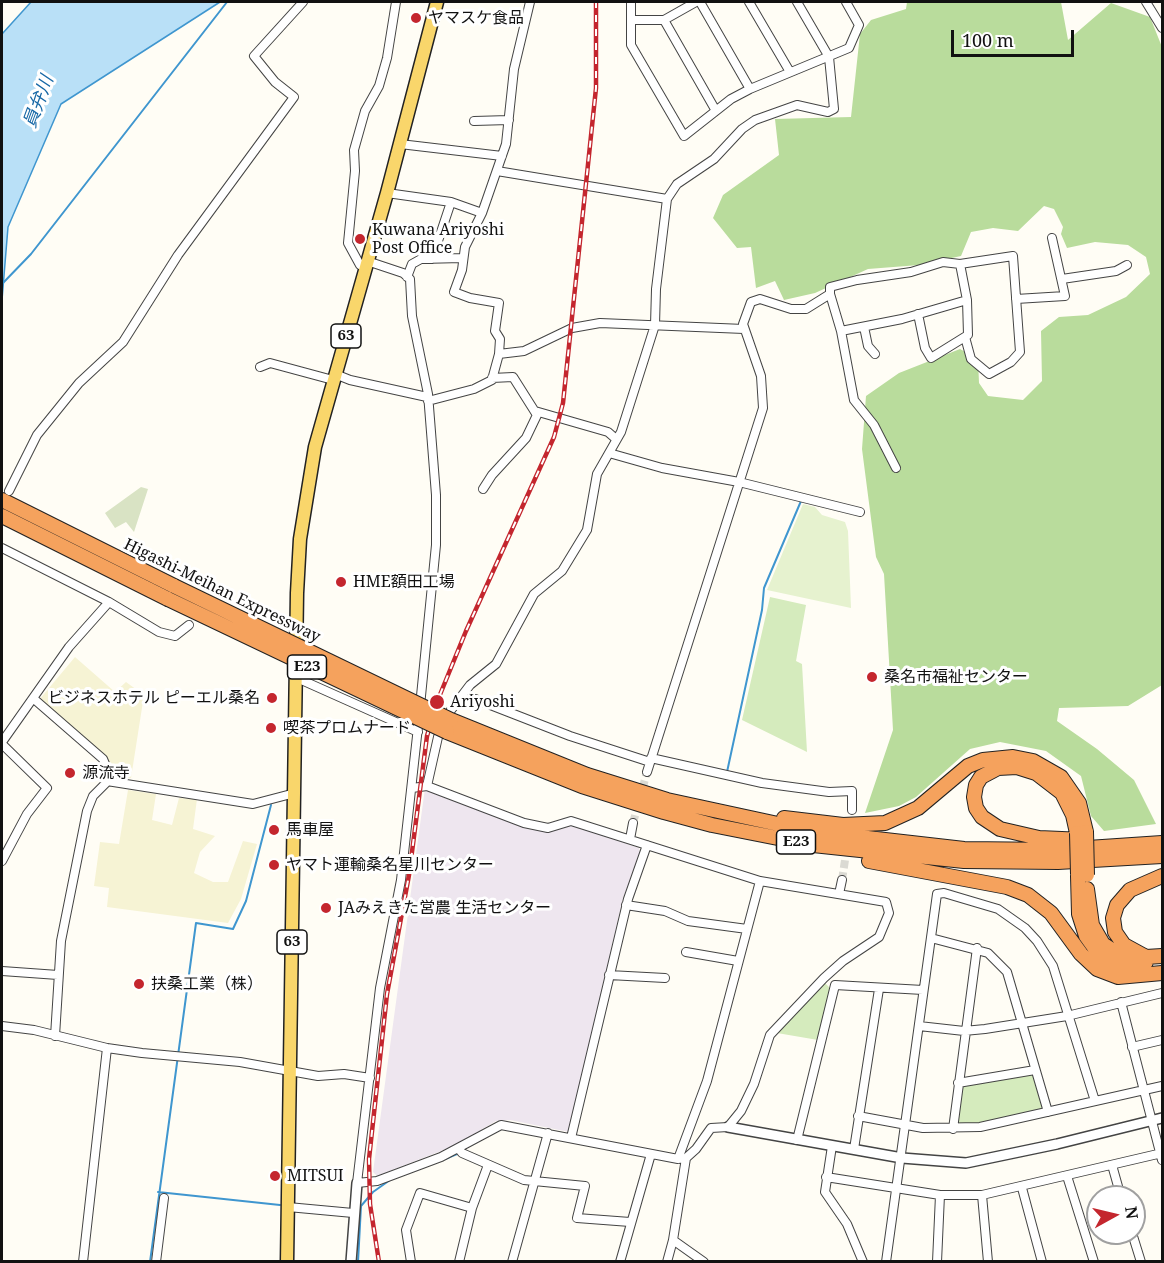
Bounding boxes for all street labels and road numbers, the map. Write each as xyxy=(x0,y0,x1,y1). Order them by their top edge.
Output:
road number: 63 xyxy=(331,324,361,348)
street label: Higashi-Meihan Expressway xyxy=(121,535,323,647)
road number: E23 xyxy=(288,655,326,679)
road number: E23 xyxy=(776,830,816,854)
road number: 63 xyxy=(277,930,307,954)

